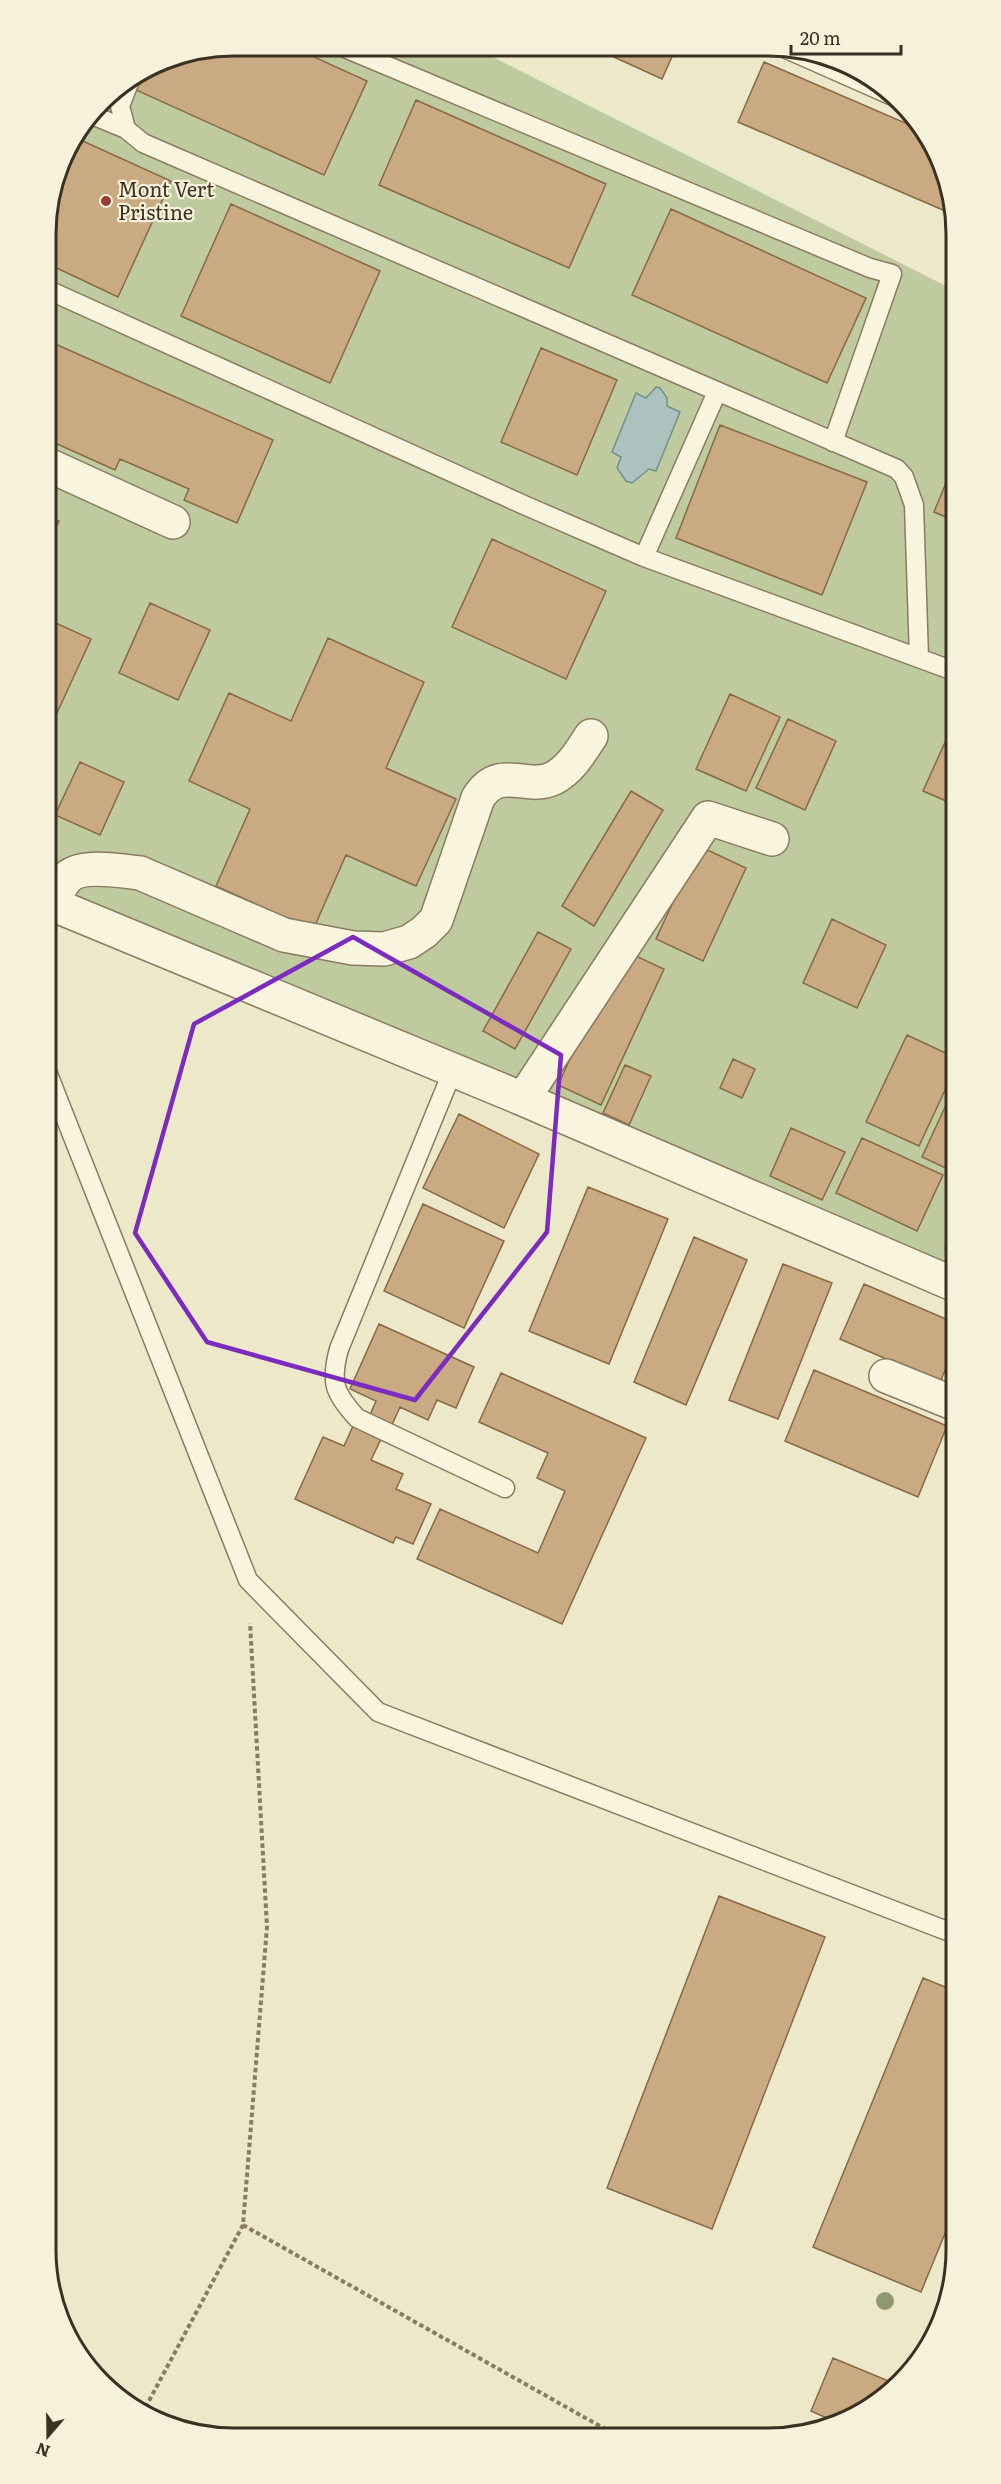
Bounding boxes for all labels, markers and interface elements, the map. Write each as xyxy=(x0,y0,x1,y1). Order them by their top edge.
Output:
scale bar xyxy=(791,18,900,56)
text: 20 m xyxy=(800,24,841,51)
place label: Mont Vert Pristine xyxy=(118,173,214,226)
marker: Mont Vert Pristine xyxy=(99,194,113,208)
north arrow xyxy=(18,2406,78,2466)
text: N xyxy=(32,2437,53,2465)

